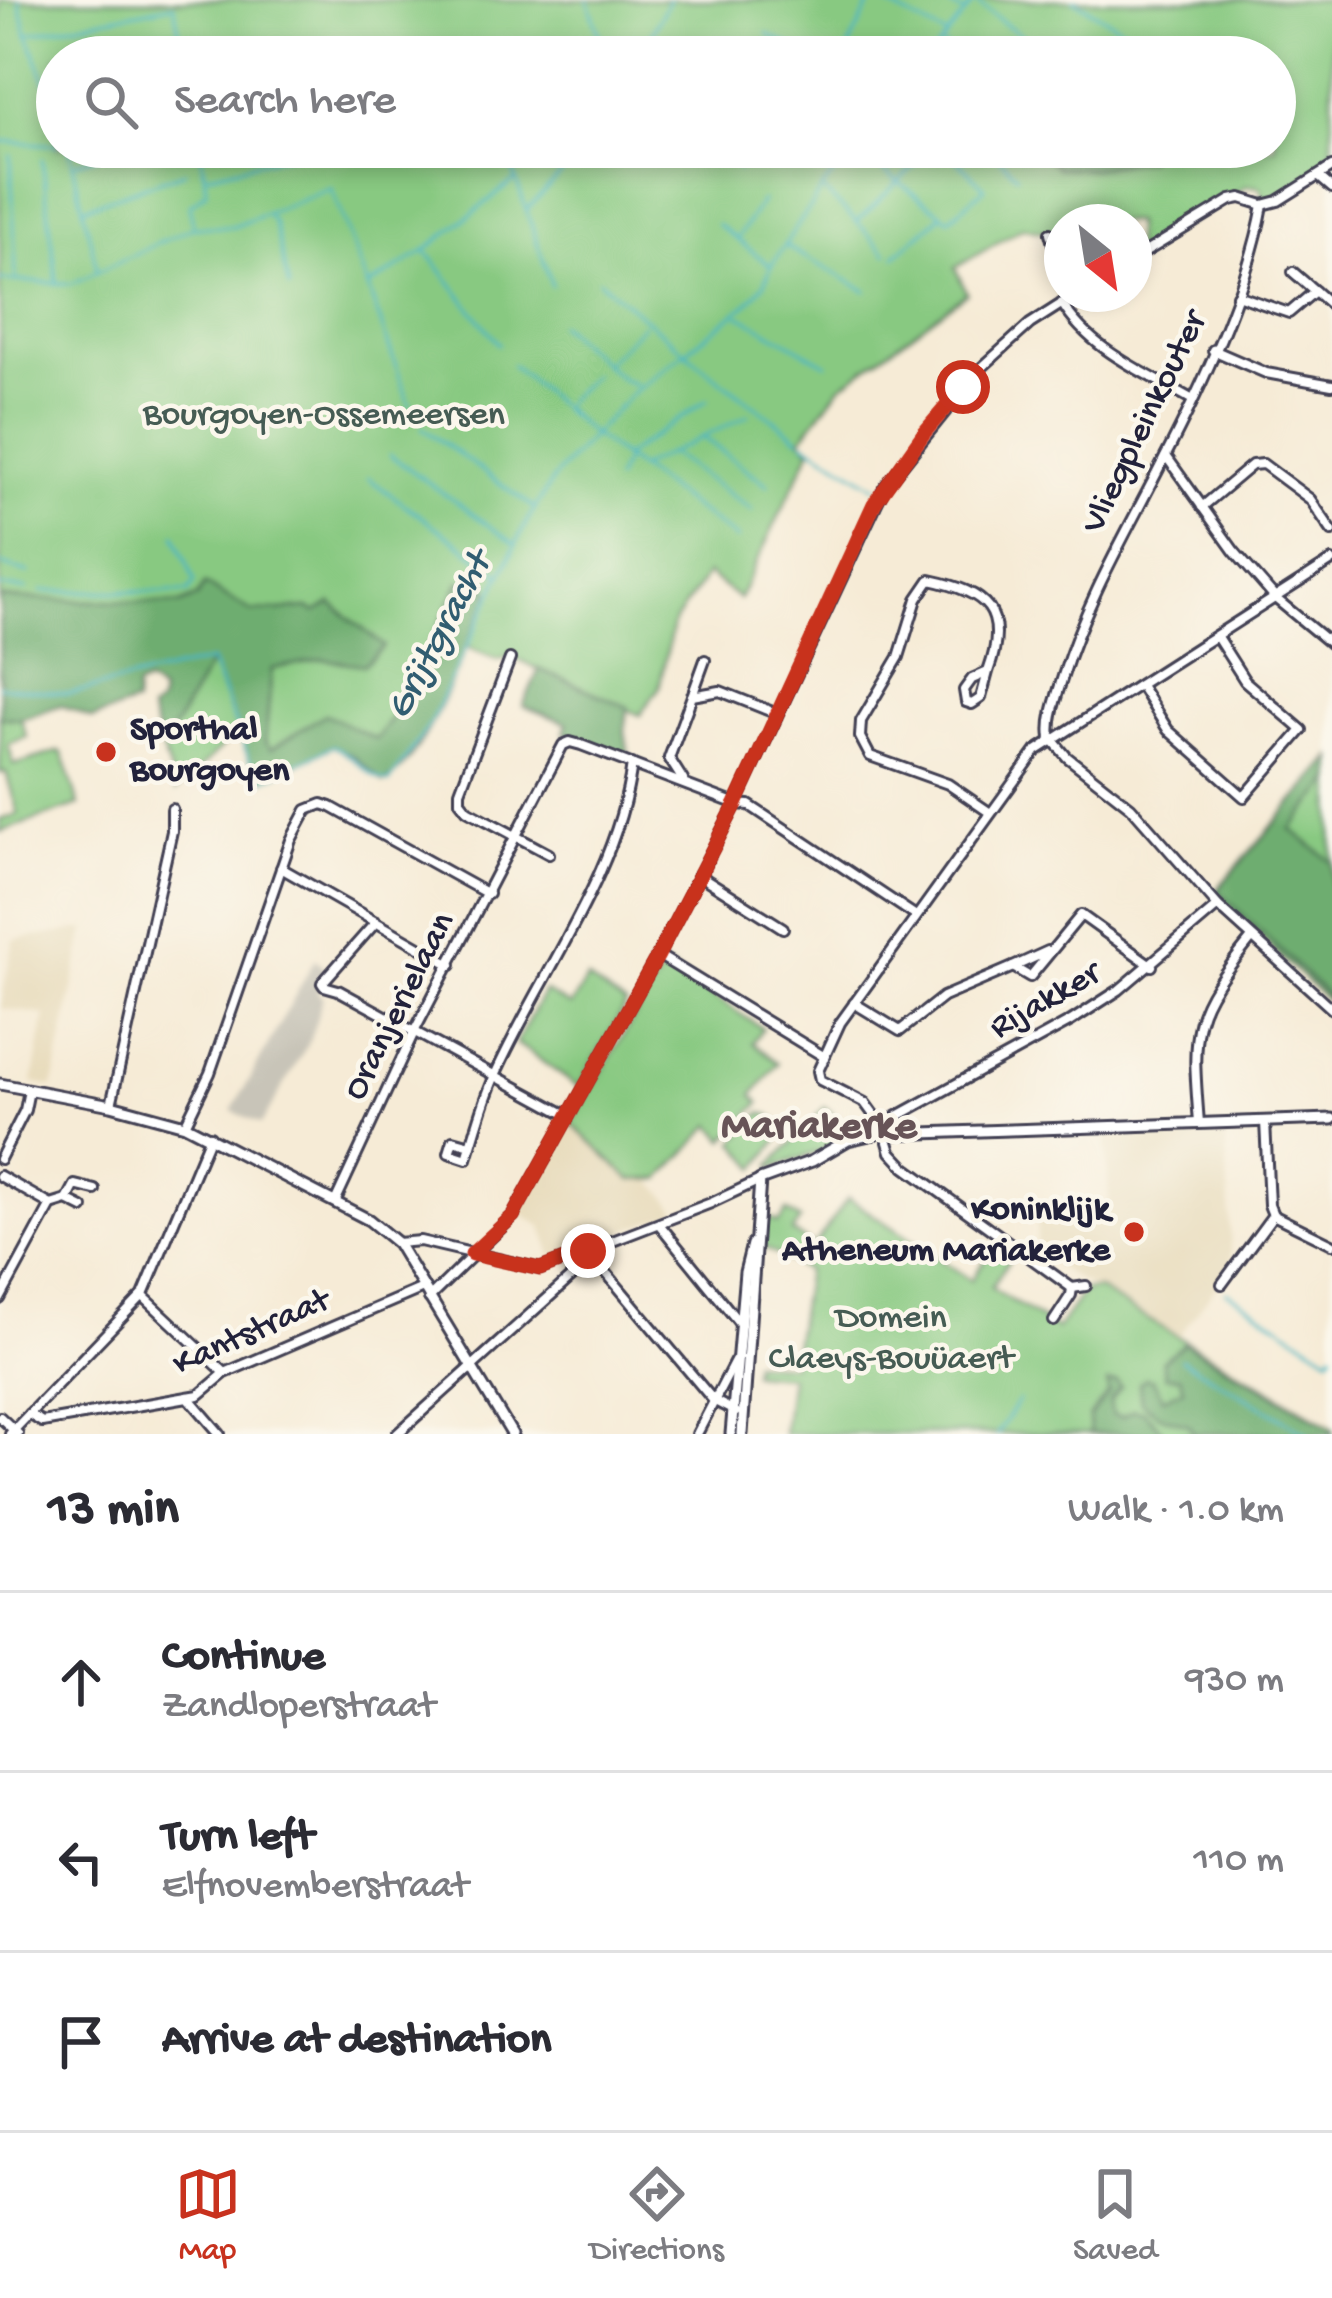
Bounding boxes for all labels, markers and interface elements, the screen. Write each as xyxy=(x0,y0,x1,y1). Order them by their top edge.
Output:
search box xyxy=(36,36,1296,168)
icon: search xyxy=(78,69,144,135)
text: Search here xyxy=(174,76,396,129)
north arrow xyxy=(1044,204,1152,312)
street label: Vliegpleinkouter xyxy=(1073,302,1220,542)
route start xyxy=(936,360,990,414)
park label: Bourgoyen-Ossemeersen xyxy=(142,395,505,438)
water label: Grijtgracht xyxy=(378,541,507,728)
place label: Sporthal Bourgoyen xyxy=(129,710,290,794)
marker: Sporthal Bourgoyen xyxy=(93,739,119,765)
street label: Oranjerielaan xyxy=(335,906,467,1108)
street label: Rijakker xyxy=(983,952,1112,1051)
district label: Mariakerke xyxy=(721,1104,918,1153)
place label: Koninklijk Atheneum Mariakerke xyxy=(781,1190,1114,1274)
marker: Koninklijk Atheneum Mariakerke xyxy=(1121,1219,1147,1245)
route end xyxy=(561,1224,615,1278)
street label: Kantstraat xyxy=(167,1279,340,1388)
park label: Domein Claeys-Bouüaert xyxy=(768,1298,1017,1382)
text: 13 min xyxy=(48,1482,179,1542)
text: Walk · 1.0 km xyxy=(1068,1489,1284,1535)
text: Continue xyxy=(162,1632,325,1685)
icon: ahead xyxy=(48,1649,114,1715)
text: 930 m xyxy=(1185,1659,1284,1705)
text: Zandloperstraat xyxy=(162,1685,436,1731)
text: Turn left xyxy=(162,1812,314,1865)
icon: left xyxy=(48,1829,114,1895)
text: 110 m xyxy=(1193,1839,1284,1885)
text: Elfnovemberstraat xyxy=(162,1865,468,1911)
icon: arrive xyxy=(48,2009,114,2075)
text: Arrive at destination xyxy=(162,2015,551,2068)
tab: Map xyxy=(175,2161,241,2271)
tab: Directions xyxy=(590,2161,724,2271)
tab: Saved xyxy=(1073,2161,1157,2271)

